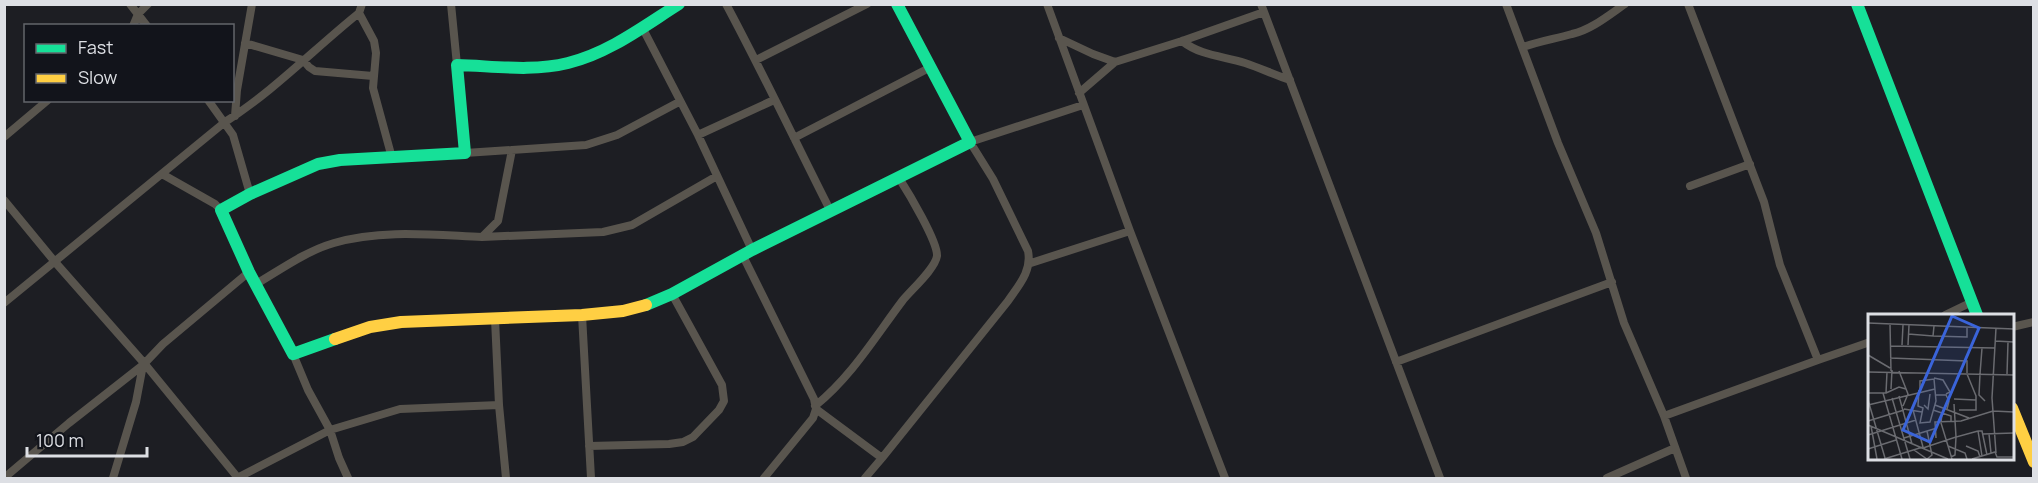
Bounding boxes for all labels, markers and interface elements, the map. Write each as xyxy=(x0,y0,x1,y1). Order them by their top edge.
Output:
legend xyxy=(24,24,234,102)
text: Fast xyxy=(78,35,113,59)
text: Slow xyxy=(78,65,118,89)
inset map xyxy=(1868,314,2014,459)
scale bar xyxy=(27,420,147,458)
text: 100 m xyxy=(36,428,84,452)

